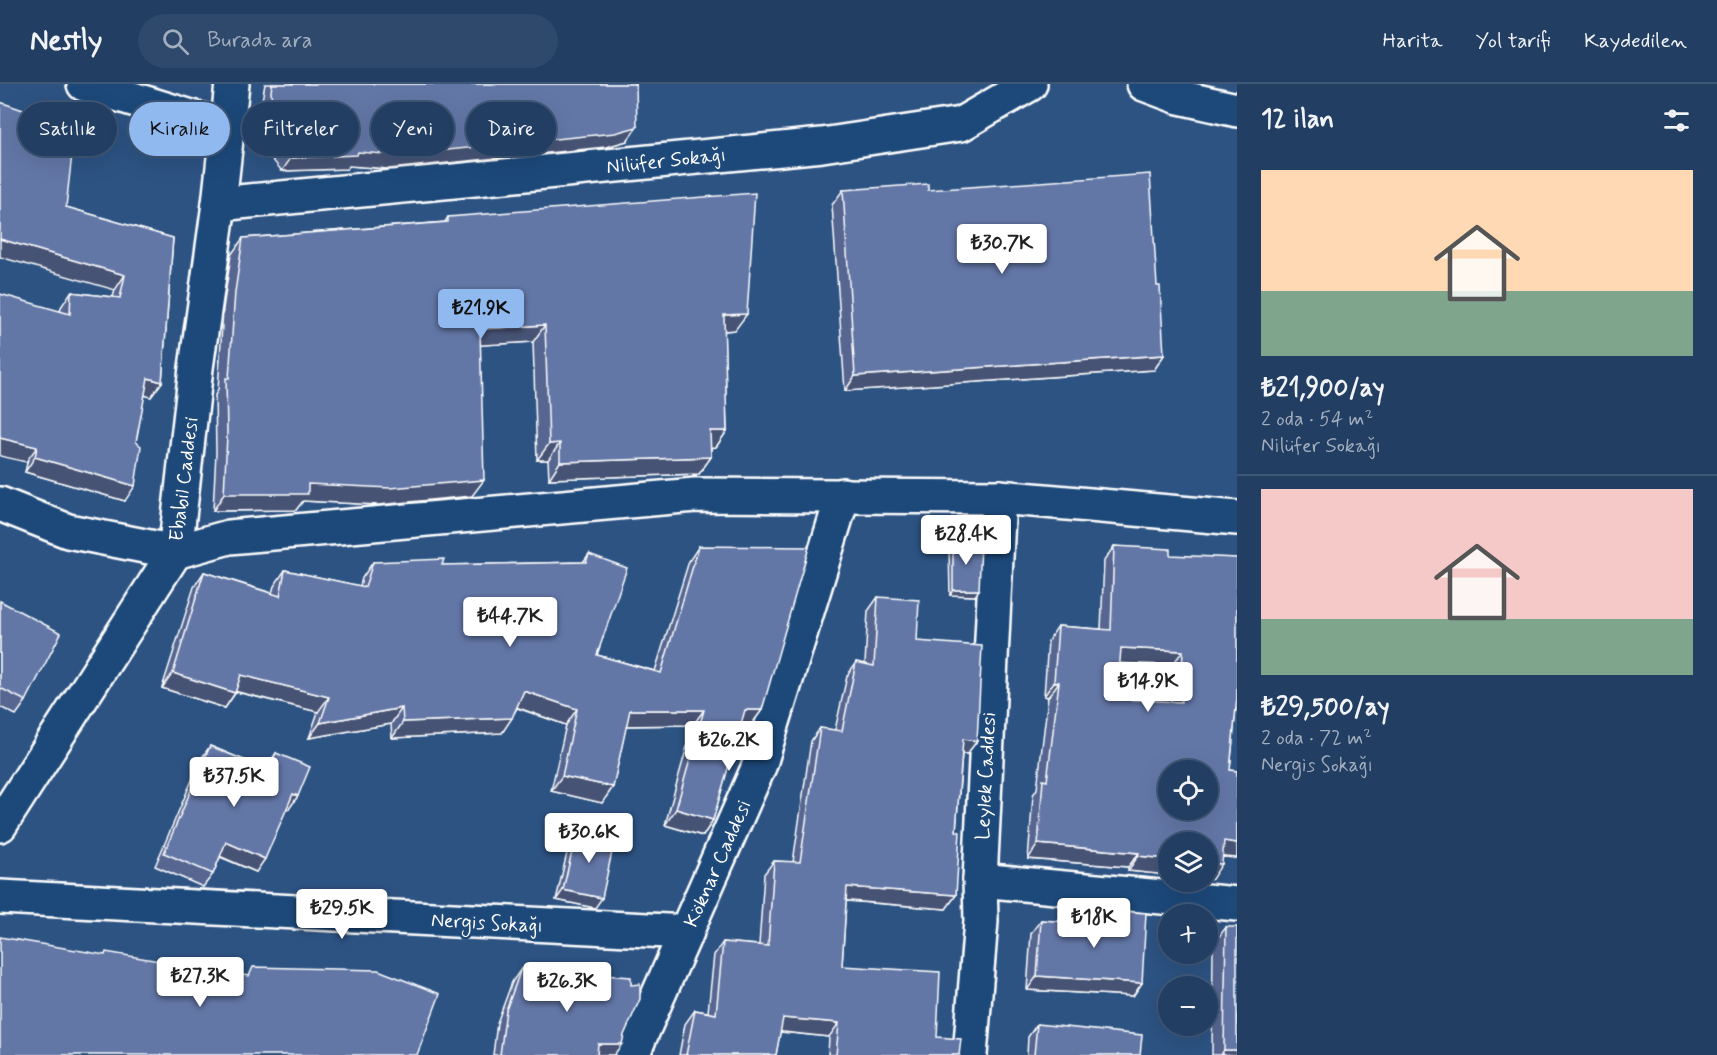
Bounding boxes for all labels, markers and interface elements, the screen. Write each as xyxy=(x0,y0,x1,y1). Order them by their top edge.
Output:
search box xyxy=(138,14,558,68)
text: Nestly xyxy=(30,23,102,60)
icon: search xyxy=(159,25,192,58)
text: Burada ara xyxy=(207,27,313,55)
text: Harita xyxy=(1382,27,1443,55)
text: Yol tarifi xyxy=(1476,27,1551,55)
text: Kaydedilen xyxy=(1584,27,1687,55)
chip: Satılık xyxy=(18,102,117,156)
chip: Kiralık xyxy=(129,102,230,156)
chip: Filtreler xyxy=(242,102,359,156)
chip: Yeni xyxy=(371,102,454,156)
chip: Daire xyxy=(466,102,556,156)
text: 12 ilan xyxy=(1261,103,1334,137)
icon: filters xyxy=(1660,104,1693,137)
street label: Nilüfer Sokağı xyxy=(605,142,727,181)
icon: home xyxy=(1423,209,1531,317)
pin: ₺30.7K xyxy=(953,224,1051,275)
text: ₺30.7K xyxy=(971,230,1033,257)
pin: ₺21.9K xyxy=(432,289,530,340)
text: ₺21.9K xyxy=(452,295,510,322)
text: ₺21,900/ay xyxy=(1261,372,1384,406)
text: 2 oda · 54 m² xyxy=(1261,406,1373,433)
street label: Ebabil Caddesi xyxy=(163,415,206,543)
text: Nilüfer Sokağı xyxy=(1261,433,1381,460)
pin: ₺28.4K xyxy=(917,515,1015,566)
text: ₺28.4K xyxy=(935,521,997,548)
icon: home xyxy=(1423,528,1531,636)
pin: ₺44.7K xyxy=(461,597,559,648)
text: ₺44.7K xyxy=(477,603,543,630)
pin: ₺14.9K xyxy=(1099,662,1197,713)
text: ₺14.9K xyxy=(1118,668,1178,695)
text: ₺29,500/ay xyxy=(1261,691,1390,725)
street label: Leylek Caddesi xyxy=(970,711,1003,841)
pin: ₺26.2K xyxy=(680,721,778,772)
text: 2 oda · 72 m² xyxy=(1261,725,1372,752)
text: ₺26.2K xyxy=(699,727,759,754)
text: Nergis Sokağı xyxy=(1261,752,1373,779)
pin: ₺37.5K xyxy=(185,757,283,808)
map controls xyxy=(1158,760,1218,1036)
button: locate xyxy=(1158,760,1218,820)
text: ₺37.5K xyxy=(204,763,264,790)
street label: Köknar Caddesi xyxy=(678,795,759,932)
pin: ₺30.6K xyxy=(540,813,638,864)
text: ₺30.6K xyxy=(559,819,619,846)
button: layers xyxy=(1158,832,1218,892)
pin: ₺29.5K xyxy=(293,889,391,940)
text: ₺29.5K xyxy=(310,895,374,922)
pin: ₺18K xyxy=(1058,898,1130,949)
text: ₺18K xyxy=(1071,904,1117,931)
button: + xyxy=(1158,904,1218,964)
street label: Nergis Sokağı xyxy=(430,907,544,941)
pin: ₺27.3K xyxy=(151,957,249,1008)
pin: ₺26.3K xyxy=(518,962,616,1013)
text: ₺27.3K xyxy=(171,963,229,990)
text: ₺26.3K xyxy=(537,968,597,995)
button: − xyxy=(1158,976,1218,1036)

